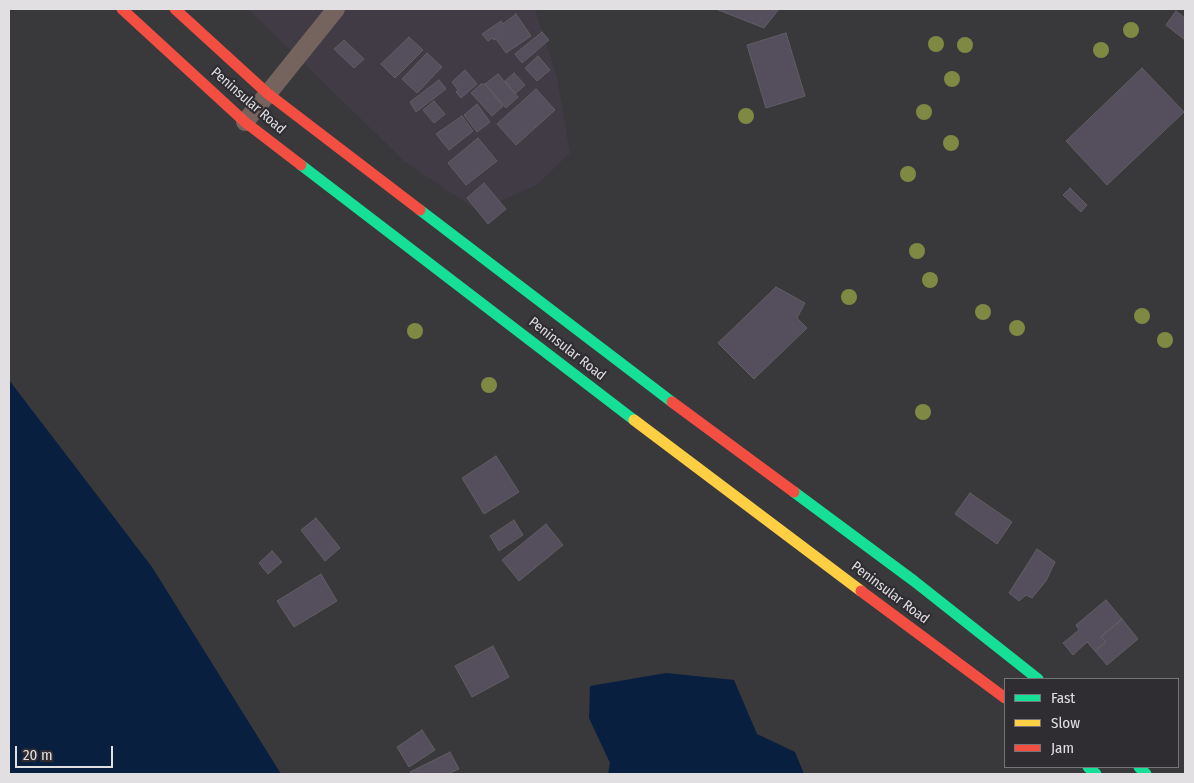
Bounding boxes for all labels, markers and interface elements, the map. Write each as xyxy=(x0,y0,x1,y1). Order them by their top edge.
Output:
street label: Peninsular Road xyxy=(207,64,289,138)
street label: Peninsular Road xyxy=(525,314,609,384)
street label: Peninsular Road xyxy=(848,558,932,628)
legend xyxy=(1004,678,1179,768)
text: Fast xyxy=(1051,689,1075,707)
text: Slow xyxy=(1051,714,1080,732)
scale bar xyxy=(18,736,115,768)
text: Jam xyxy=(1051,739,1074,757)
text: 20 m xyxy=(23,746,53,764)

